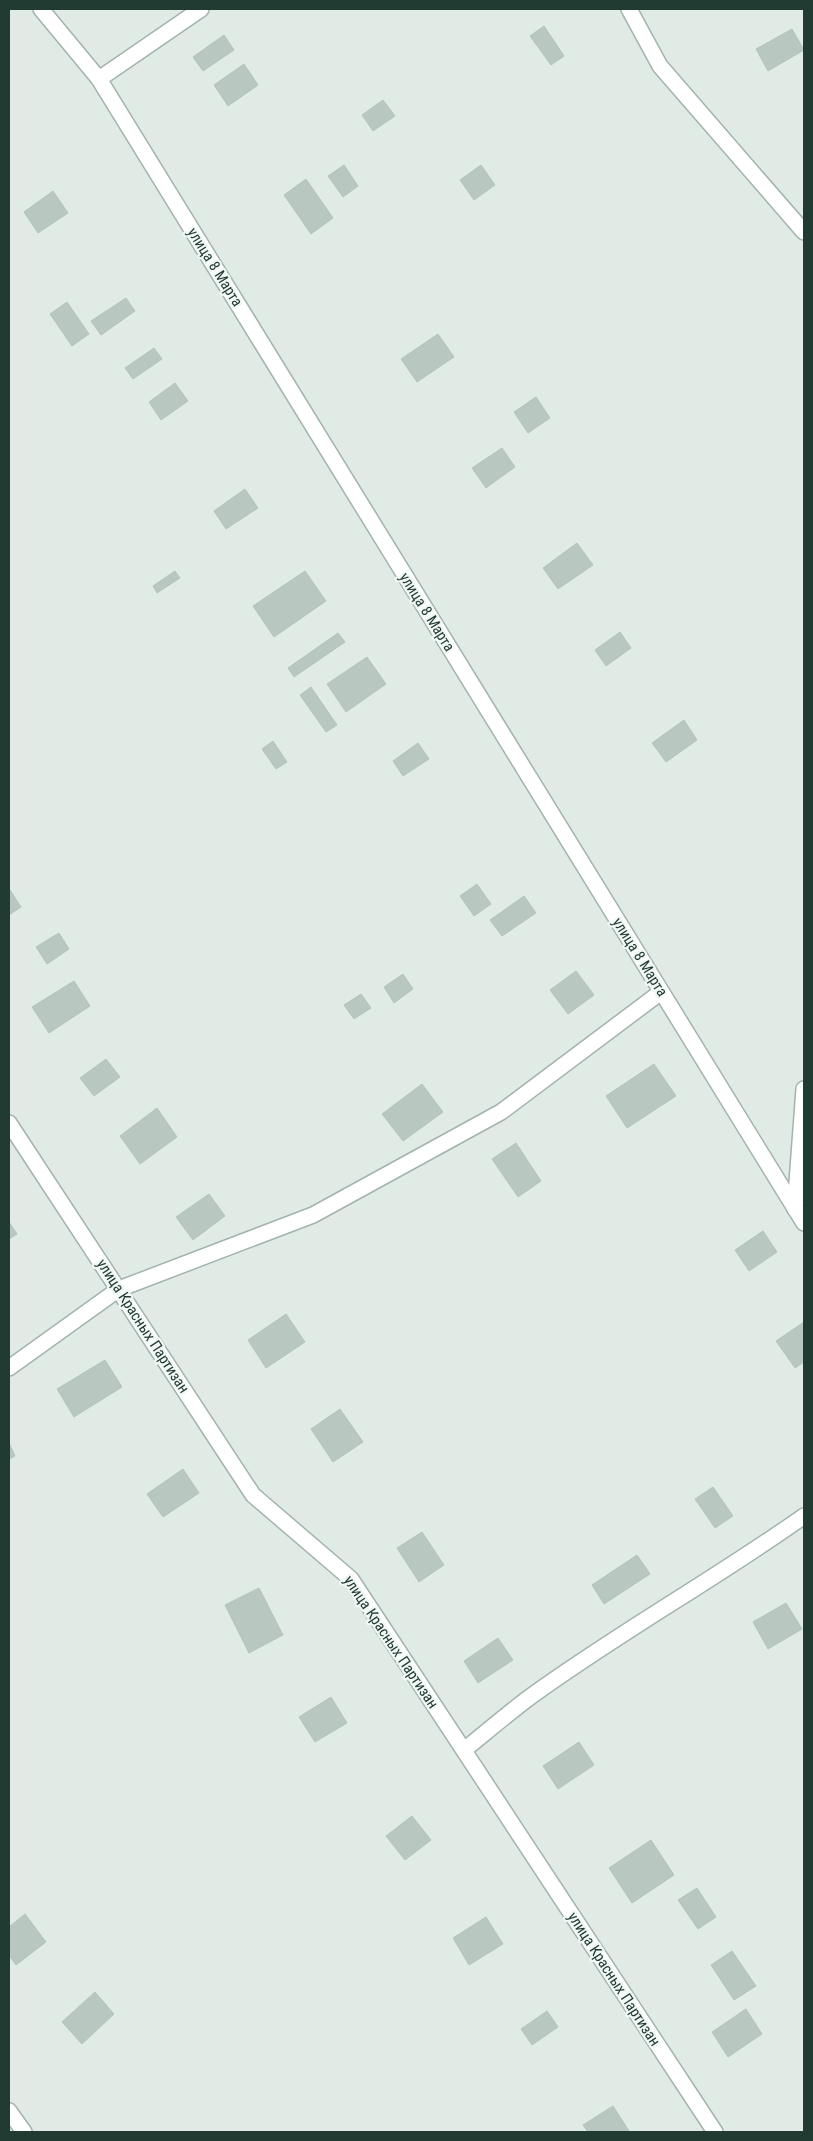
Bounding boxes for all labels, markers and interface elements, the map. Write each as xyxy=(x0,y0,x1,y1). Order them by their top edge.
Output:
street label: улица 8 Марта xyxy=(184,224,246,310)
street label: улица 8 Марта xyxy=(396,569,458,655)
street label: улица 8 Марта xyxy=(609,914,671,1000)
street label: улица Красных Партизан xyxy=(93,1256,193,1396)
street label: улица Красных Партизан xyxy=(340,1572,442,1712)
street label: улица Красных Партизан xyxy=(564,1909,664,2049)

